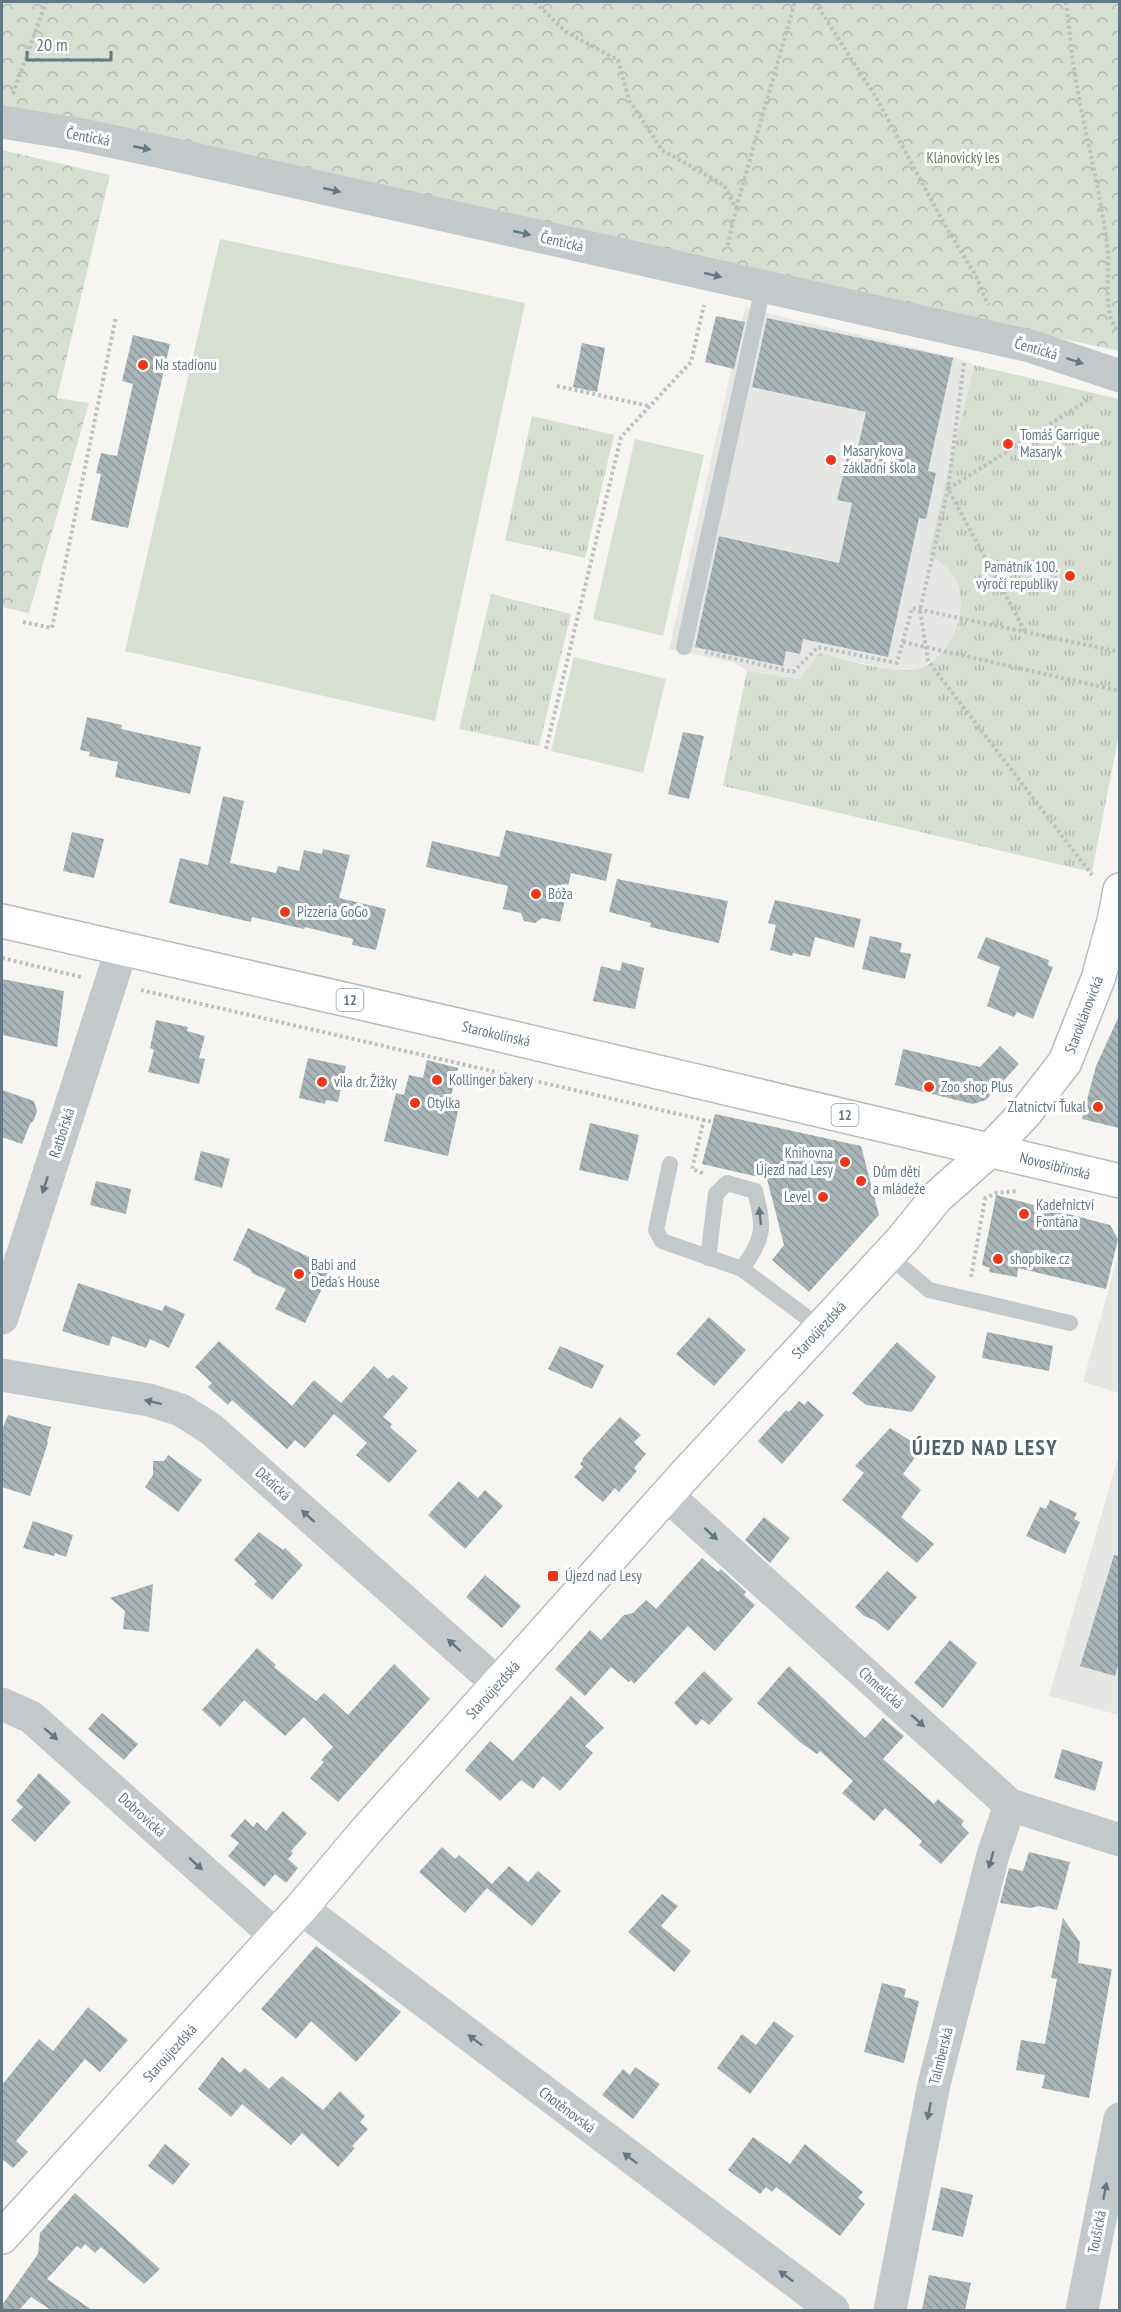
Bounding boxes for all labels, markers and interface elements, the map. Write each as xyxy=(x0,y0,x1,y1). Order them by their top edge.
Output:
scale bar xyxy=(27,24,111,62)
text: 20 m xyxy=(36,33,68,56)
street label: Čentická xyxy=(65,123,111,150)
one-way arrow xyxy=(132,143,151,153)
park label: Klánovický les xyxy=(926,148,1000,167)
one-way arrow xyxy=(323,186,342,195)
street label: Čentická xyxy=(539,227,586,256)
one-way arrow xyxy=(513,228,532,238)
one-way arrow xyxy=(703,271,722,281)
street label: Čentická xyxy=(1012,333,1060,364)
place label: Na stadionu xyxy=(155,355,217,374)
one-way arrow xyxy=(1066,357,1084,366)
marker: Na stadionu xyxy=(136,358,150,372)
place label: Tomáš Garrigue Masaryk xyxy=(1020,425,1100,461)
marker: Tomáš Garrigue Masaryk xyxy=(1001,437,1015,451)
place label: Masarykova základní škola xyxy=(843,441,916,477)
marker: Masarykova základní škola xyxy=(824,453,838,467)
place label: Památník 100. výročí republiky xyxy=(976,557,1058,593)
marker: Památník 100. výročí republiky xyxy=(1063,569,1077,583)
place label: Bóža xyxy=(548,884,573,903)
marker: Bóža xyxy=(529,887,543,901)
place label: Pizzeria GoGo xyxy=(297,902,368,921)
marker: Pizzeria GoGo xyxy=(278,905,292,919)
street label: Staroklánovická xyxy=(1060,973,1107,1056)
road number: 12 xyxy=(336,989,364,1011)
street label: Starokolínská xyxy=(460,1016,532,1051)
place label: Kollinger bakery xyxy=(449,1070,534,1089)
place label: vila dr. Žižky xyxy=(334,1072,397,1091)
marker: Kollinger bakery xyxy=(430,1073,444,1087)
marker: vila dr. Žižky xyxy=(315,1075,329,1089)
place label: Zoo shop Plus xyxy=(941,1077,1013,1096)
marker: Zoo shop Plus xyxy=(922,1080,936,1094)
place label: Otylka xyxy=(427,1093,460,1112)
marker: Otylka xyxy=(408,1096,422,1110)
place label: Zlatnictví Ťukal xyxy=(1007,1097,1086,1116)
marker: Zlatnictví Ťukal xyxy=(1091,1100,1105,1114)
road number: 12 xyxy=(832,1104,858,1126)
street label: Ratbořská xyxy=(45,1106,78,1160)
place label: Knihovna Újezd nad Lesy xyxy=(756,1143,833,1179)
street label: Novosibřinská xyxy=(1018,1148,1093,1183)
marker: Knihovna Újezd nad Lesy xyxy=(838,1155,852,1169)
place label: Dům dětí a mládeže xyxy=(873,1162,925,1198)
marker: Dům dětí a mládeže xyxy=(854,1174,868,1188)
one-way arrow xyxy=(39,1176,49,1194)
place label: Level xyxy=(784,1187,812,1206)
marker: Level xyxy=(816,1190,830,1204)
place label: Kadeřnictví Fontána xyxy=(1036,1195,1095,1231)
one-way arrow xyxy=(755,1207,765,1226)
marker: Kadeřnictví Fontána xyxy=(1017,1207,1031,1221)
place label: shopbike.cz xyxy=(1010,1249,1070,1268)
marker: shopbike.cz xyxy=(991,1252,1005,1266)
place label: Babi and Deda's House xyxy=(311,1255,380,1291)
marker: Babi and Deda's House xyxy=(292,1267,306,1281)
street label: Staroújezdská xyxy=(787,1297,850,1362)
one-way arrow xyxy=(144,1397,162,1406)
district label: ÚJEZD NAD LESY xyxy=(912,1434,1058,1461)
street label: Dědická xyxy=(252,1463,295,1504)
one-way arrow xyxy=(301,1509,316,1523)
one-way arrow xyxy=(703,1527,718,1540)
place label: Újezd nad Lesy xyxy=(565,1566,642,1585)
marker: Újezd nad Lesy xyxy=(546,1569,560,1583)
one-way arrow xyxy=(447,1639,462,1652)
street label: Staroújezdská xyxy=(462,1657,524,1723)
street label: Chmelická xyxy=(855,1663,908,1713)
one-way arrow xyxy=(910,1714,925,1728)
one-way arrow xyxy=(43,1727,58,1740)
street label: Dobrovická xyxy=(115,1788,170,1841)
one-way arrow xyxy=(986,1851,996,1870)
one-way arrow xyxy=(188,1857,203,1870)
street label: Staroújezdská xyxy=(139,2020,201,2086)
street label: Talmberská xyxy=(924,2025,957,2087)
one-way arrow xyxy=(468,2035,483,2047)
street label: Chotěnovská xyxy=(535,2082,599,2137)
one-way arrow xyxy=(924,2101,933,2120)
one-way arrow xyxy=(623,2153,638,2165)
one-way arrow xyxy=(1101,2182,1110,2201)
street label: Toušická xyxy=(1083,2209,1110,2255)
one-way arrow xyxy=(778,2271,793,2283)

